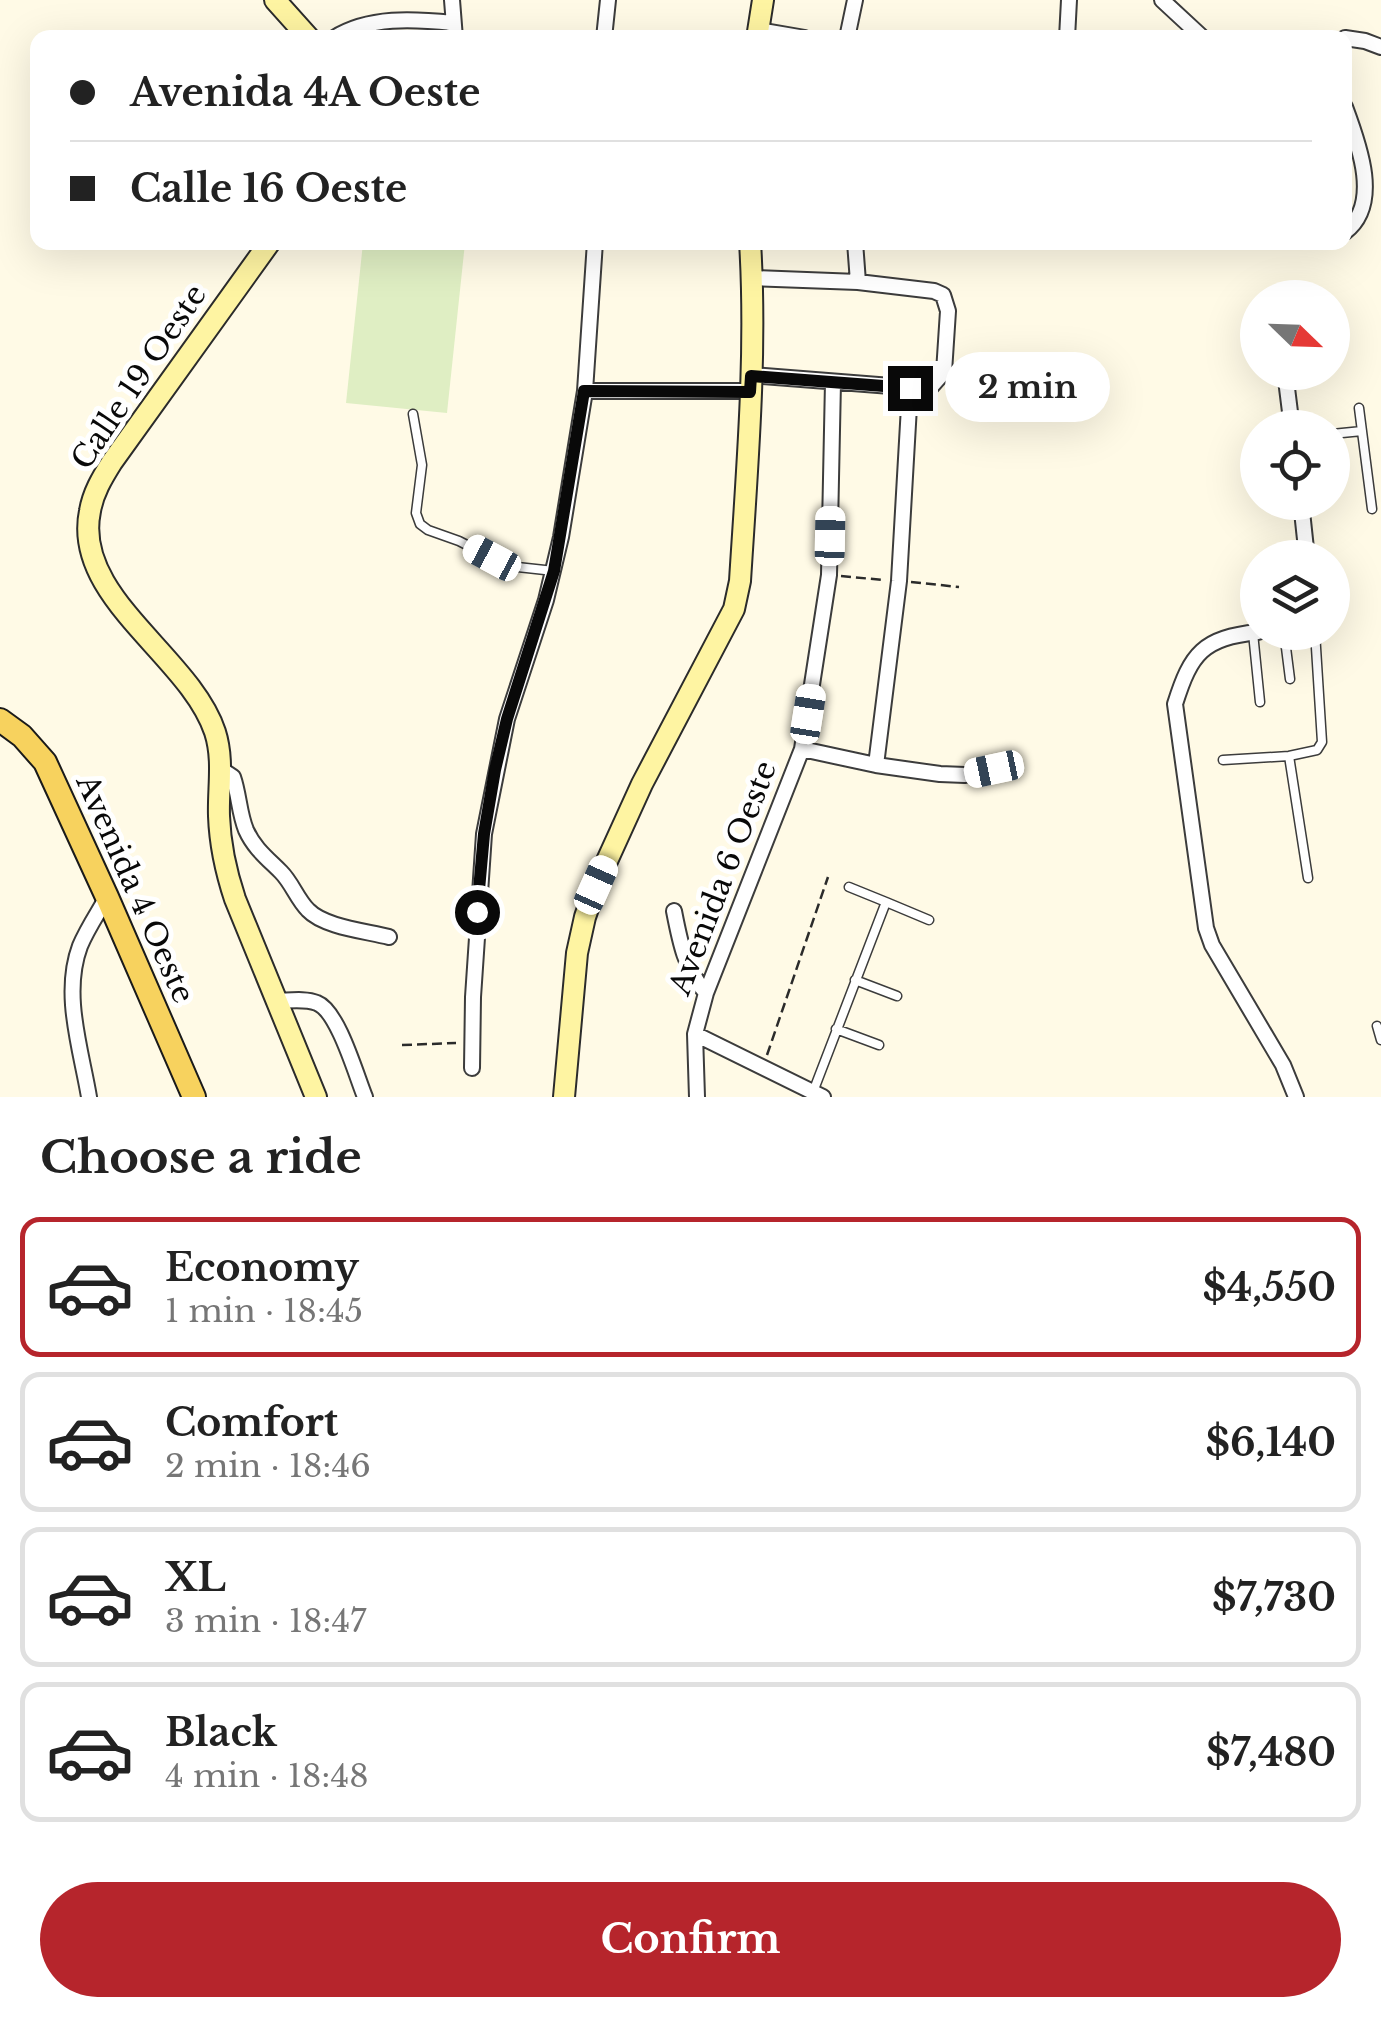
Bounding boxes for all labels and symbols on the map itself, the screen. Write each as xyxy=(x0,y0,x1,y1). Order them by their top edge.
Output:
street label: Calle 19 Oeste xyxy=(63,277,214,476)
north arrow xyxy=(1240,280,1350,390)
callout: 2 min xyxy=(945,353,1110,423)
route end xyxy=(888,366,933,411)
car xyxy=(814,506,846,566)
car xyxy=(458,531,526,585)
car xyxy=(788,682,828,746)
car xyxy=(962,748,1026,790)
street label: Avenida 6 Oeste xyxy=(660,755,784,1001)
street label: Avenida 4 Oeste xyxy=(68,768,202,1009)
car xyxy=(570,851,622,919)
route start xyxy=(455,890,500,935)

